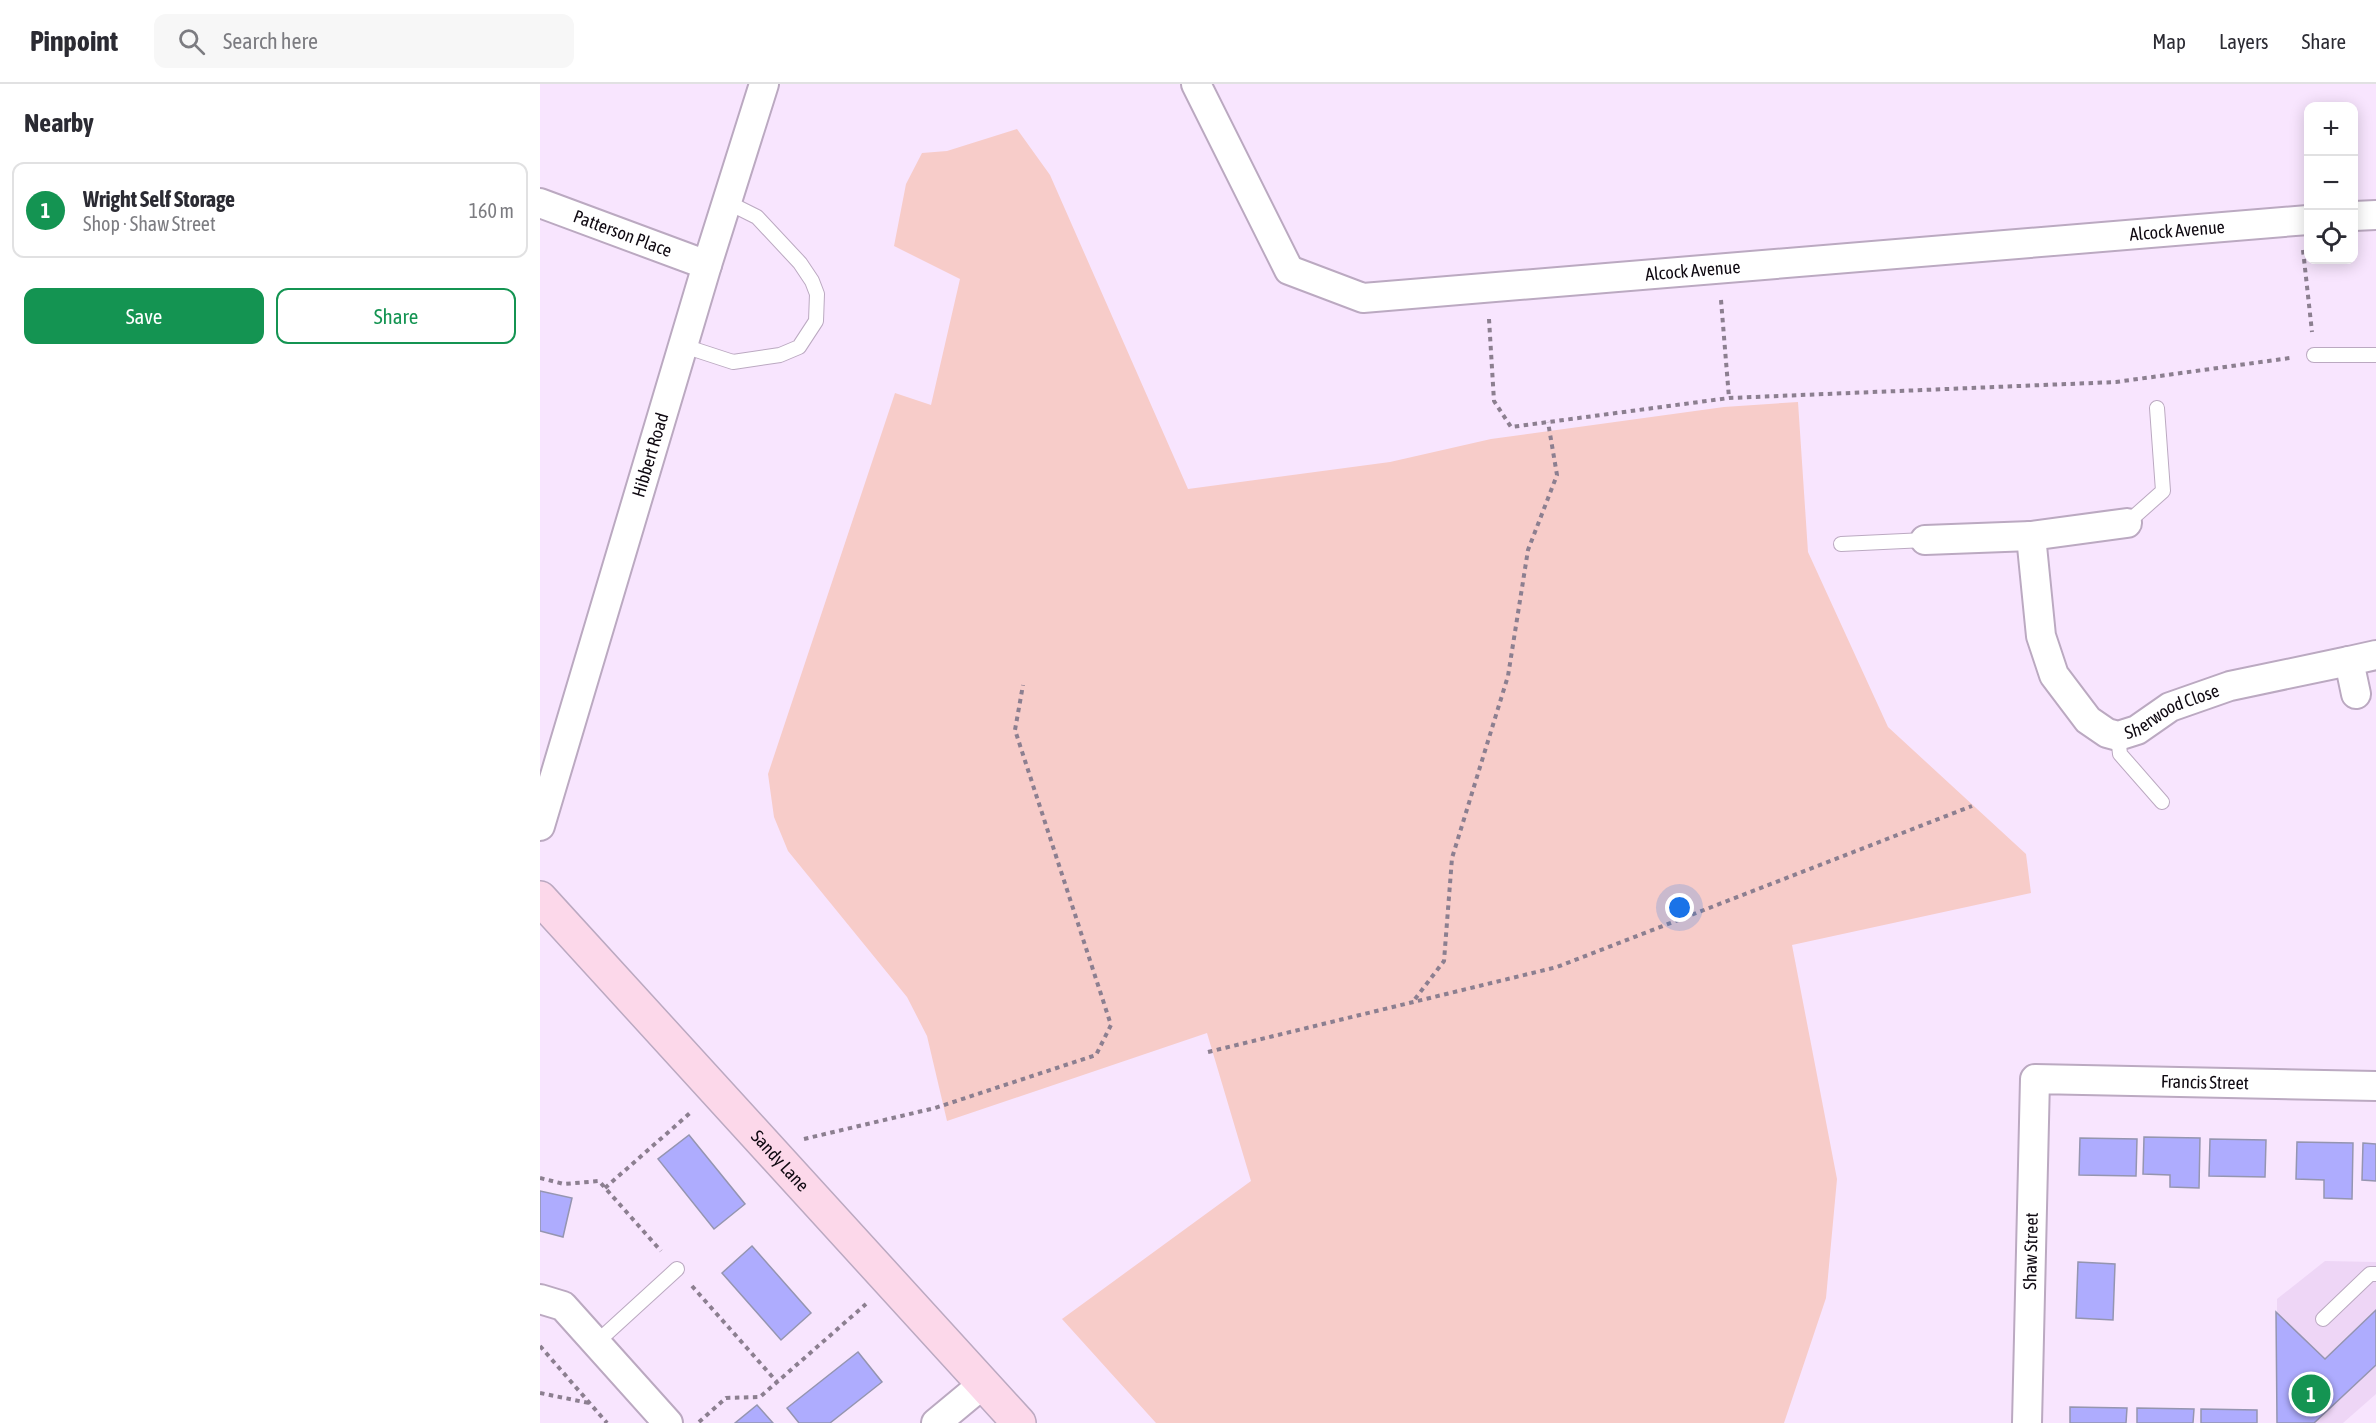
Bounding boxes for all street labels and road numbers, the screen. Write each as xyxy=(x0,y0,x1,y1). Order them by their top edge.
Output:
street label: Patterson Place xyxy=(571,205,675,261)
street label: Alcock Avenue xyxy=(2129,216,2226,245)
street label: Alcock Avenue xyxy=(1644,256,1741,285)
street label: Hibbert Road xyxy=(627,410,672,500)
street label: Sherwood Close xyxy=(2122,680,2222,743)
street label: Francis Street xyxy=(2161,1071,2249,1093)
street label: Sandy Lane xyxy=(747,1126,813,1196)
street label: Shaw Street xyxy=(2019,1212,2042,1290)

